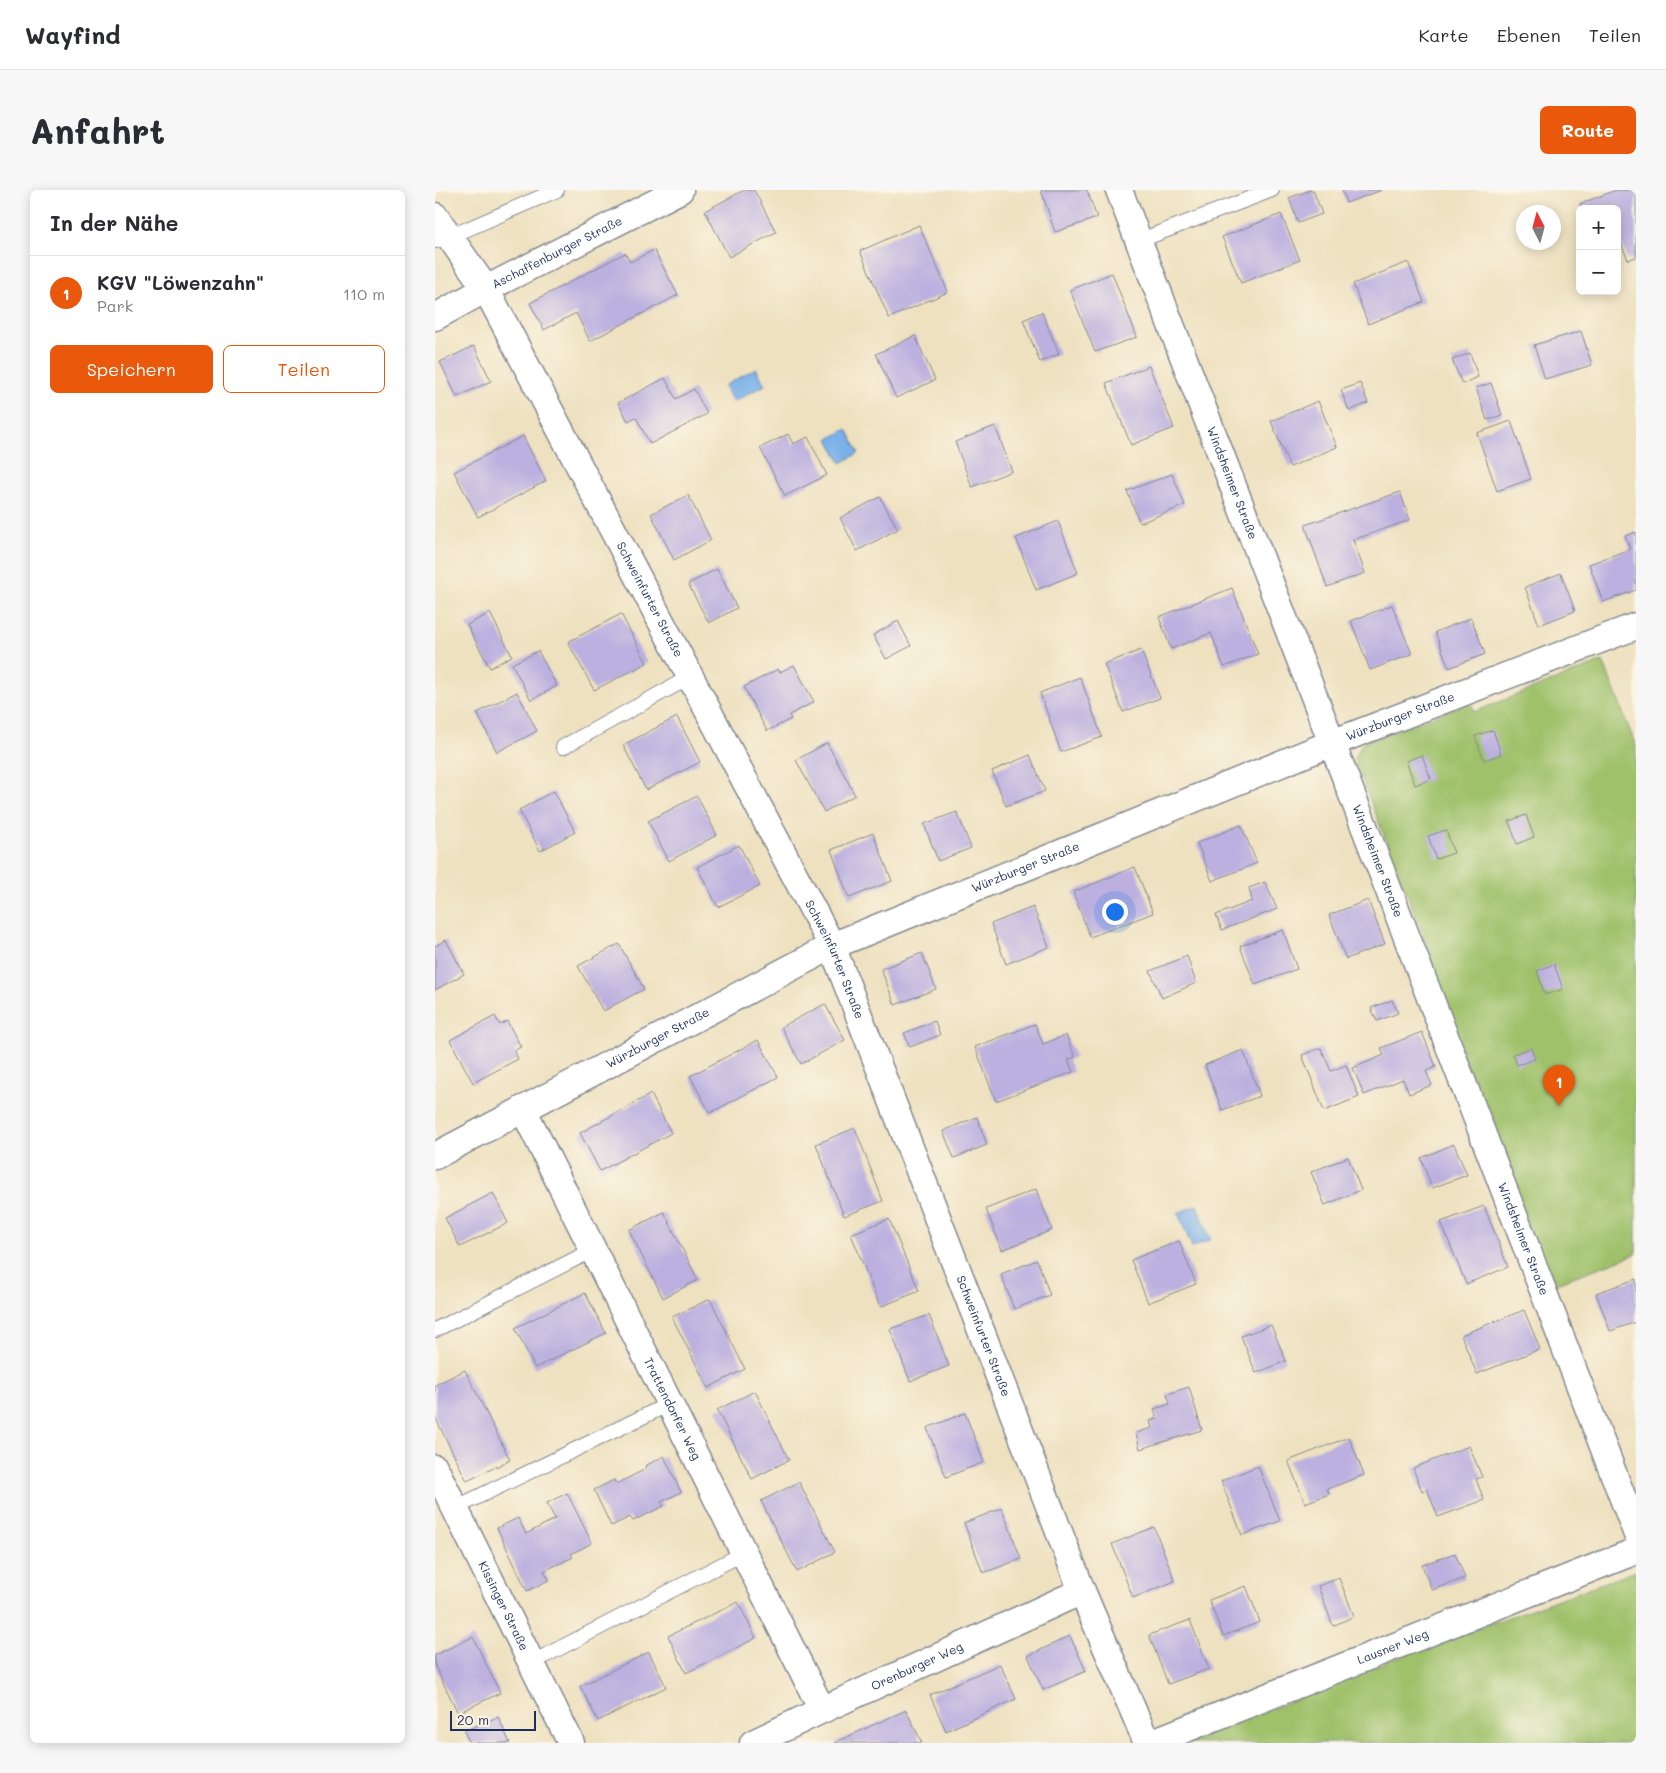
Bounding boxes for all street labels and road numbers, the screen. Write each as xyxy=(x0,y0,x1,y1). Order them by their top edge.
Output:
street label: Aschaffenburger Straße xyxy=(489,212,624,292)
street label: Windsheimer Straße xyxy=(1204,424,1262,541)
street label: Schweinfurter Straße xyxy=(613,539,687,659)
street label: Würzburger Straße xyxy=(1343,688,1457,744)
street label: Windsheimer Straße xyxy=(1349,802,1407,919)
street label: Würzburger Straße xyxy=(969,837,1081,896)
street label: Schweinfurter Straße xyxy=(802,897,868,1021)
street label: Würzburger Straße xyxy=(603,1003,712,1071)
street label: Windsheimer Straße xyxy=(1495,1180,1553,1297)
street label: Schweinfurter Straße xyxy=(954,1273,1015,1398)
street label: Trattendorfer Weg xyxy=(641,1355,705,1462)
street label: Kissinger Straße xyxy=(475,1558,533,1653)
street label: Lausner Weg xyxy=(1354,1625,1430,1667)
street label: Orenburger Weg xyxy=(868,1638,965,1693)

